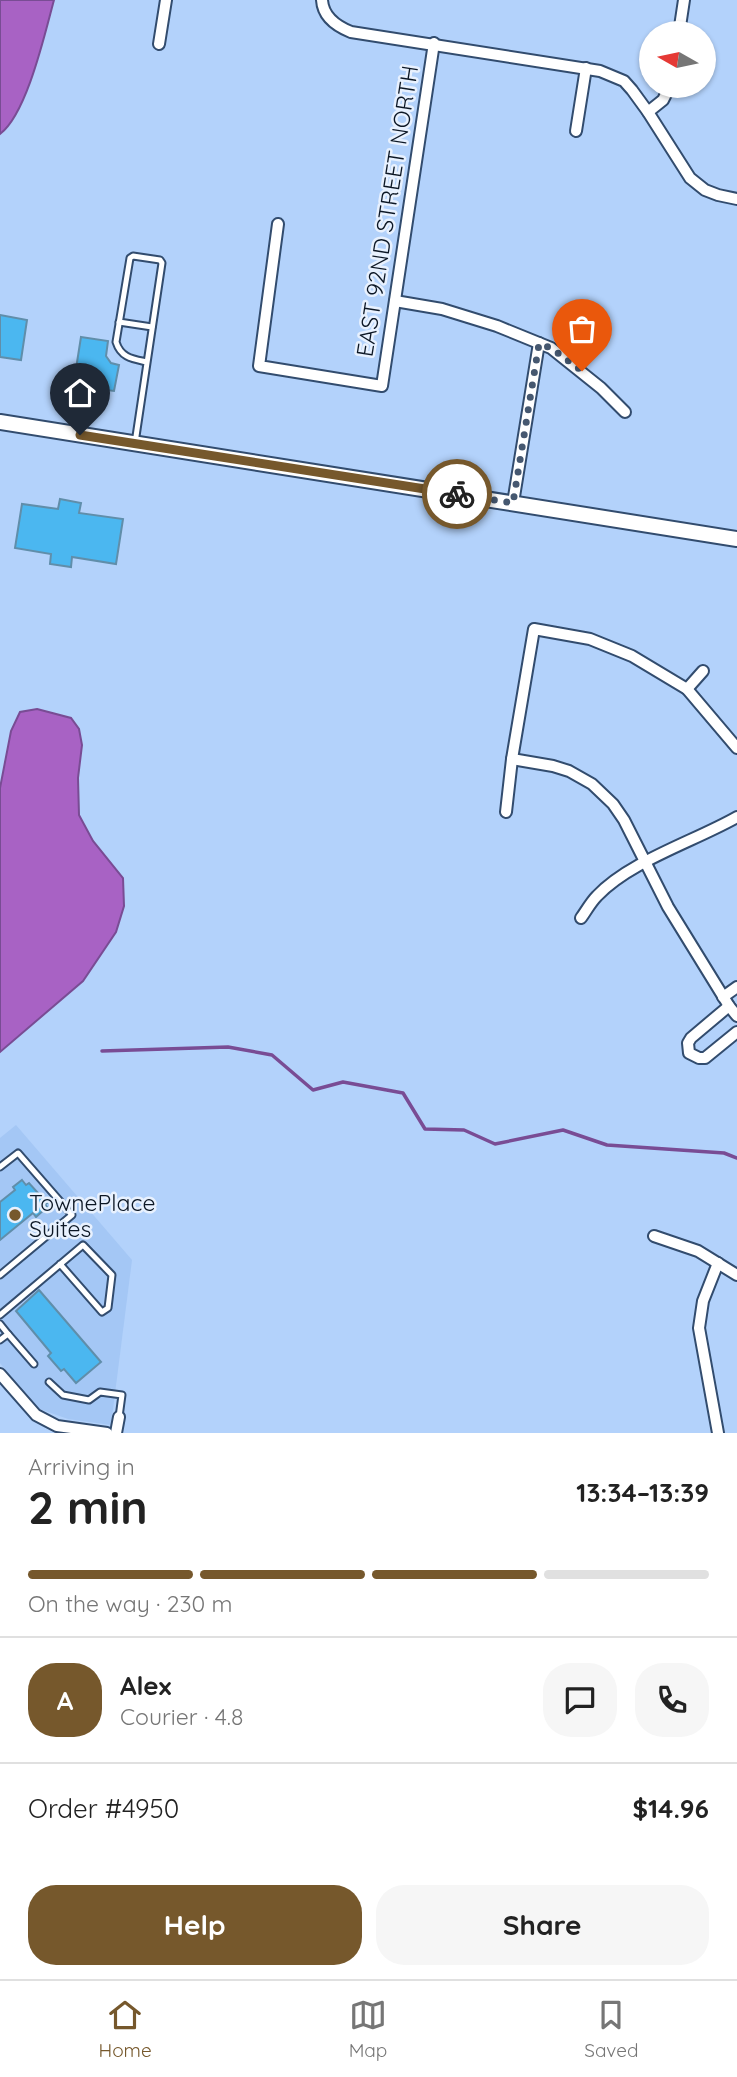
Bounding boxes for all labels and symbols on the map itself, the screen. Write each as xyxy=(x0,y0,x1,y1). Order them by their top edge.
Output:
north arrow xyxy=(639,21,716,98)
street label: EAST 92ND STREET NORTH xyxy=(350,63,424,359)
pin xyxy=(552,299,612,371)
pin xyxy=(50,363,110,435)
courier xyxy=(422,459,492,529)
place label: TownePlace Suites xyxy=(29,1188,155,1243)
marker: TownePlace Suites xyxy=(7,1207,23,1223)

